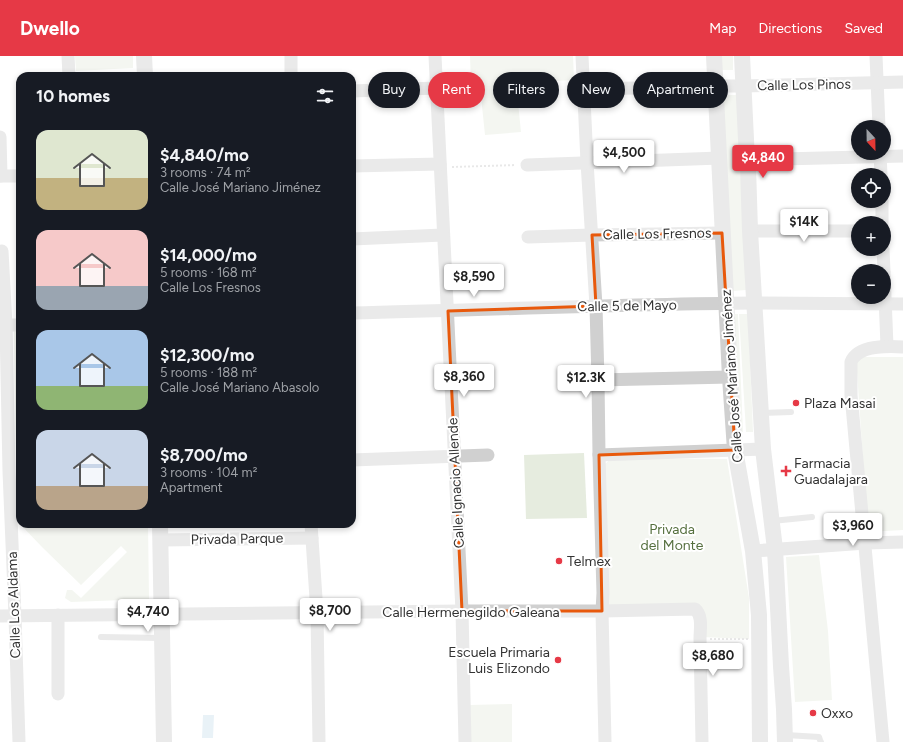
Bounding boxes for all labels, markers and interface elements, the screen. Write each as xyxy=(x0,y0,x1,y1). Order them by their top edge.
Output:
text: Dwello xyxy=(20,17,80,40)
text: Map xyxy=(709,20,737,37)
text: Directions xyxy=(759,20,822,37)
text: Saved xyxy=(844,20,883,37)
chip: Buy xyxy=(368,72,420,108)
chip: Rent xyxy=(428,72,485,108)
chip: Filters xyxy=(493,72,559,108)
chip: New xyxy=(567,72,625,108)
chip: Apartment xyxy=(633,72,728,108)
street label: Calle Los Pinos xyxy=(757,76,851,94)
icon: filters xyxy=(314,85,336,107)
text: 10 homes xyxy=(36,86,110,106)
north arrow xyxy=(851,120,891,160)
map controls xyxy=(851,120,891,304)
pin: $4,500 xyxy=(591,140,657,174)
text: $4,840/mo xyxy=(160,145,249,165)
text: $4,500 xyxy=(602,145,646,160)
pin: $4,840 xyxy=(730,145,796,179)
icon: home xyxy=(68,146,116,194)
text: $4,840 xyxy=(741,150,785,165)
text: 3 rooms · 74 m² xyxy=(160,165,251,180)
button: locate xyxy=(851,168,891,208)
text: Calle José Mariano Jiménez xyxy=(160,180,321,195)
pin: $14K xyxy=(780,209,828,243)
text: $14K xyxy=(789,214,819,229)
button: + xyxy=(851,216,891,256)
street label: Calle Los Fresnos xyxy=(603,225,711,243)
text: $14,000/mo xyxy=(160,245,257,265)
icon: home xyxy=(68,246,116,294)
pin: $8,590 xyxy=(441,264,507,298)
button: − xyxy=(851,264,891,304)
text: 5 rooms · 168 m² xyxy=(160,265,257,280)
text: $8,590 xyxy=(453,269,495,284)
text: Calle Los Fresnos xyxy=(160,280,261,295)
street label: Calle José Mariano Jiménez xyxy=(717,289,747,463)
street label: Calle 5 de Mayo xyxy=(577,297,677,315)
text: $12,300/mo xyxy=(160,345,254,365)
icon: home xyxy=(68,346,116,394)
pin: $8,360 xyxy=(431,364,497,398)
text: 5 rooms · 188 m² xyxy=(160,365,257,380)
pin: $12.3K xyxy=(553,365,619,399)
text: $8,360 xyxy=(443,369,485,384)
text: $12.3K xyxy=(566,370,606,385)
text: Calle José Mariano Abasolo xyxy=(160,380,319,395)
place label: Plaza Masai xyxy=(804,395,876,412)
marker: Plaza Masai xyxy=(791,398,801,408)
street label: Calle Ignacio Allende xyxy=(444,417,468,549)
text: $8,700/mo xyxy=(160,445,248,465)
icon: home xyxy=(68,446,116,494)
place label: Farmacia Guadalajara xyxy=(794,455,868,488)
text: 3 rooms · 104 m² xyxy=(160,465,257,480)
marker: Farmacia Guadalajara xyxy=(781,466,791,476)
text: Apartment xyxy=(160,480,223,495)
pin: $3,960 xyxy=(820,513,886,547)
text: $3,960 xyxy=(832,518,874,533)
park label: Privada del Monte xyxy=(640,521,704,554)
street label: Privada Parque xyxy=(191,530,284,548)
street label: Calle Los Aldama xyxy=(4,551,24,659)
place label: Telmex xyxy=(567,553,611,570)
marker: Telmex xyxy=(554,556,564,566)
pin: $8,700 xyxy=(297,598,363,632)
pin: $4,740 xyxy=(115,599,181,633)
text: $8,700 xyxy=(309,603,351,618)
text: $4,740 xyxy=(127,604,169,619)
street label: Calle Hermenegildo Galeana xyxy=(382,604,560,621)
pin: $8,680 xyxy=(680,643,746,677)
place label: Escuela Primaria Luis Elizondo xyxy=(448,644,550,677)
text: $8,680 xyxy=(692,648,734,663)
marker: Escuela Primaria Luis Elizondo xyxy=(553,655,563,665)
place label: Oxxo xyxy=(821,705,853,722)
marker: Oxxo xyxy=(808,708,818,718)

